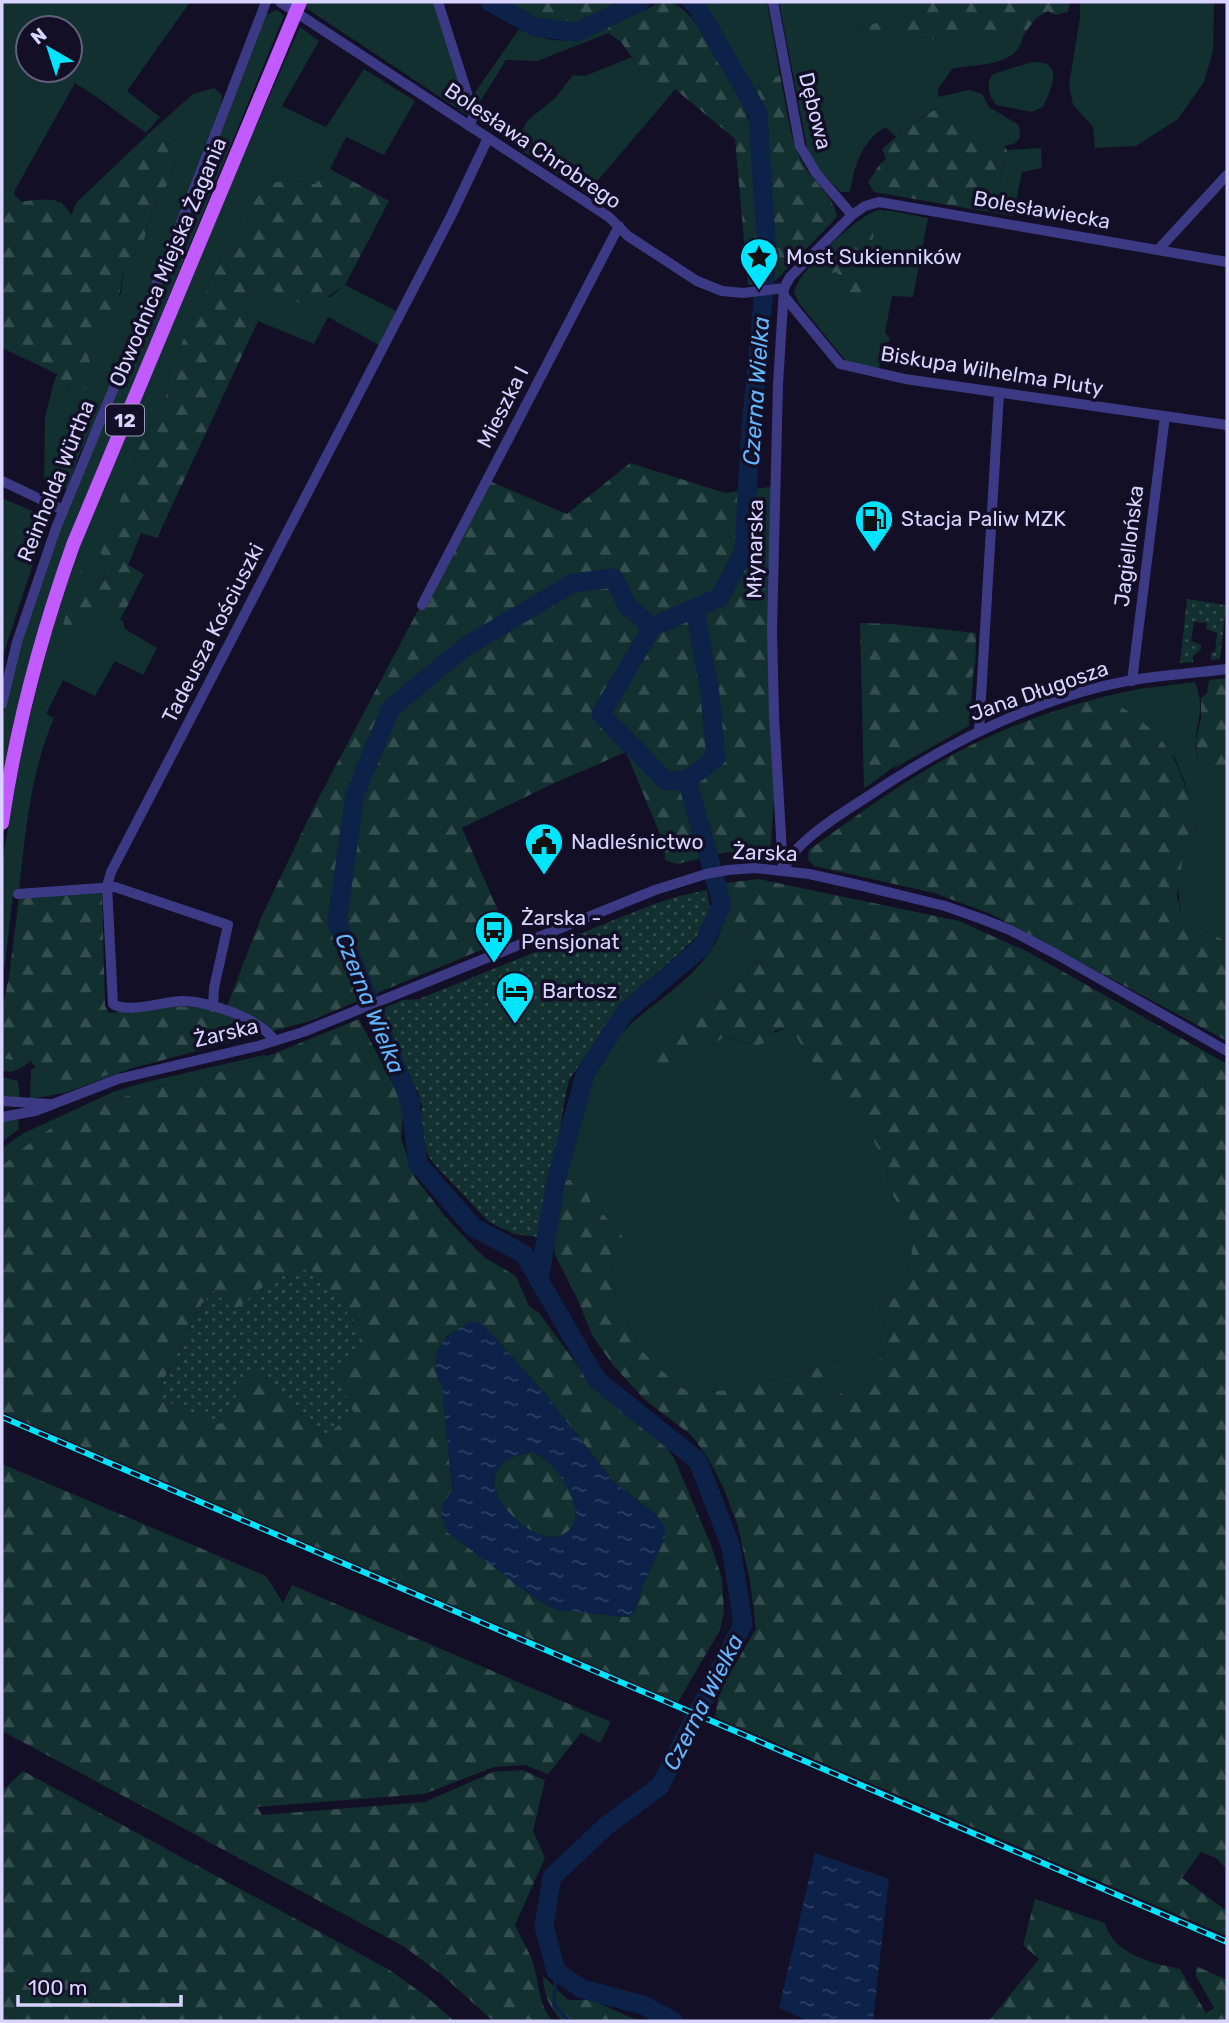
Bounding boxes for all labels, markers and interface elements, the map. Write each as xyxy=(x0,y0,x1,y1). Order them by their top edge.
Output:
north arrow xyxy=(14,14,84,84)
text: N xyxy=(26,23,51,49)
street label: Dębowa xyxy=(794,70,837,152)
street label: Bolesława Chrobrego xyxy=(440,77,626,214)
street label: Obwodnica Miejska Żagania xyxy=(104,133,231,390)
street label: Bolesławiecka xyxy=(972,185,1112,234)
place icon: Most Sukienników xyxy=(738,236,780,291)
place label: Most Sukienników xyxy=(786,244,962,269)
water label: Czerna Wielka xyxy=(737,316,775,466)
street label: Biskupa Wilhelma Pluty xyxy=(879,341,1106,401)
street label: Mieszka I xyxy=(471,362,534,452)
street label: Reinholda Würtha xyxy=(12,396,99,565)
road number: 12 xyxy=(106,404,144,436)
street label: Jagiellońska xyxy=(1109,484,1148,608)
fuel station icon: Stacja Paliw MZK xyxy=(853,498,895,553)
street label: Młynarska xyxy=(741,499,768,599)
place label: Stacja Paliw MZK xyxy=(901,506,1066,531)
street label: Tadeusza Kościuszki xyxy=(156,539,269,727)
street label: Jana Długosza xyxy=(966,655,1111,726)
public building icon: Nadleśnictwo xyxy=(523,821,565,876)
place label: Nadleśnictwo xyxy=(571,829,703,854)
street label: Żarska xyxy=(732,839,798,866)
place label: Żarska - Pensjonat xyxy=(521,905,619,954)
bus stop icon: Żarska - Pensjonat xyxy=(473,909,515,964)
water label: Czerna Wielka xyxy=(329,929,411,1077)
hotel icon: Bartosz xyxy=(494,970,536,1025)
place label: Bartosz xyxy=(542,978,617,1003)
street label: Żarska xyxy=(191,1013,260,1052)
water label: Czerna Wielka xyxy=(657,1629,749,1775)
scale bar xyxy=(18,1964,180,2008)
text: 100 m xyxy=(28,1975,87,2000)

